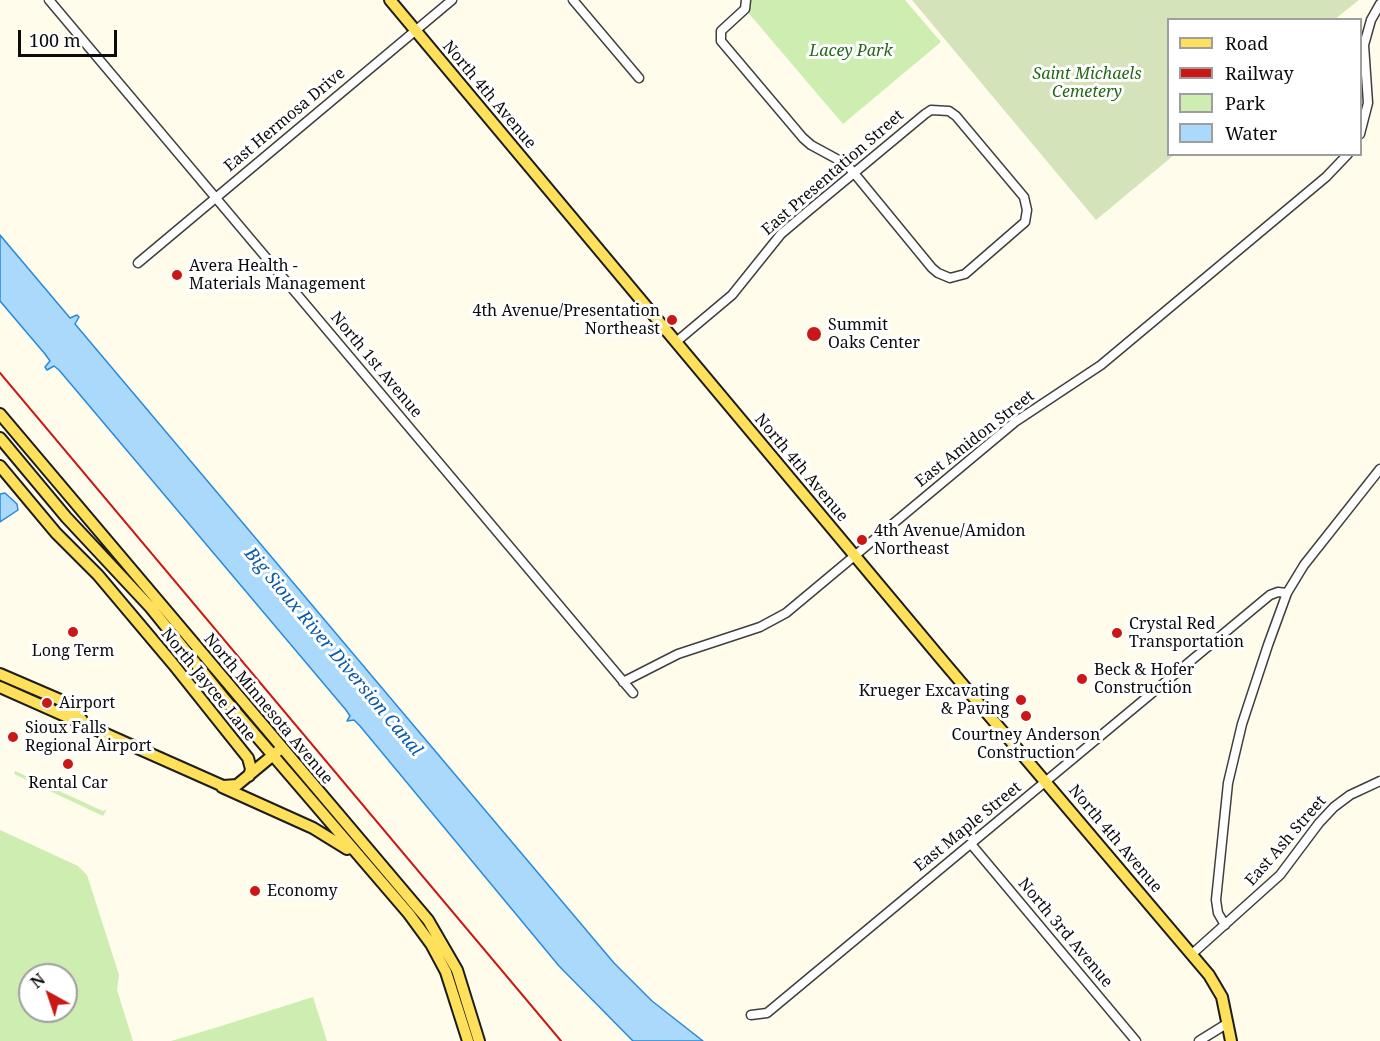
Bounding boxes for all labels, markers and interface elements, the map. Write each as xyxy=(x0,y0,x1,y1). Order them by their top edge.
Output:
scale bar xyxy=(21,18,120,56)
legend xyxy=(1167,18,1362,156)
text: 100 m xyxy=(29,28,81,52)
text: Road xyxy=(1225,31,1268,55)
street label: North 4th Avenue xyxy=(438,37,540,153)
park label: Lacey Park xyxy=(809,41,893,61)
text: Railway xyxy=(1225,61,1294,85)
street label: East Hermosa Drive xyxy=(221,64,349,176)
park label: Saint Michaels Cemetery xyxy=(1032,64,1142,102)
text: Park xyxy=(1225,91,1265,115)
street label: East Presentation Street xyxy=(758,106,908,240)
text: Water xyxy=(1225,121,1277,145)
place label: Avera Health - Materials Management xyxy=(189,256,365,294)
marker: Avera Health - Materials Management xyxy=(170,268,184,282)
place label: 4th Avenue/Presentation Northeast xyxy=(473,301,660,339)
street label: North 1st Avenue xyxy=(326,308,426,422)
marker: 4th Avenue/Presentation Northeast xyxy=(665,313,679,327)
place label: Summit Oaks Center xyxy=(828,315,920,353)
marker: Summit Oaks Center xyxy=(805,325,823,343)
street label: East Amidon Street xyxy=(912,387,1038,491)
street label: North 4th Avenue xyxy=(750,410,852,526)
place label: 4th Avenue/Amidon Northeast xyxy=(874,521,1026,559)
marker: 4th Avenue/Amidon Northeast xyxy=(855,533,869,547)
water label: Big Sioux River Diversion Canal xyxy=(239,543,427,761)
place label: Crystal Red Transportation xyxy=(1129,614,1244,652)
marker: Long Term xyxy=(66,625,80,639)
street label: North Jaycee Lane xyxy=(157,625,259,745)
marker: Crystal Red Transportation xyxy=(1110,626,1124,640)
street label: North Minnesota Avenue xyxy=(199,630,337,788)
place label: Long Term xyxy=(32,641,114,661)
place label: Beck & Hofer Construction xyxy=(1094,660,1194,698)
marker: Beck & Hofer Construction xyxy=(1075,672,1089,686)
place label: Krueger Excavating & Paving xyxy=(859,681,1009,719)
place label: Airport xyxy=(59,693,115,713)
marker: Krueger Excavating & Paving xyxy=(1014,693,1028,707)
marker: Airport xyxy=(40,696,54,710)
marker: Courtney Anderson Construction xyxy=(1019,709,1033,723)
place label: Sioux Falls Regional Airport xyxy=(25,718,152,756)
place label: Courtney Anderson Construction xyxy=(952,725,1100,763)
marker: Sioux Falls Regional Airport xyxy=(6,730,20,744)
marker: Rental Car xyxy=(61,757,75,771)
place label: Rental Car xyxy=(28,773,108,793)
street label: East Maple Street xyxy=(911,778,1025,876)
street label: North 4th Avenue xyxy=(1064,781,1166,897)
street label: East Ash Street xyxy=(1242,792,1330,890)
street label: North 3rd Avenue xyxy=(1014,875,1116,991)
place label: Economy xyxy=(267,881,337,901)
marker: Economy xyxy=(248,884,262,898)
north arrow xyxy=(18,963,78,1023)
text: N xyxy=(26,968,50,993)

